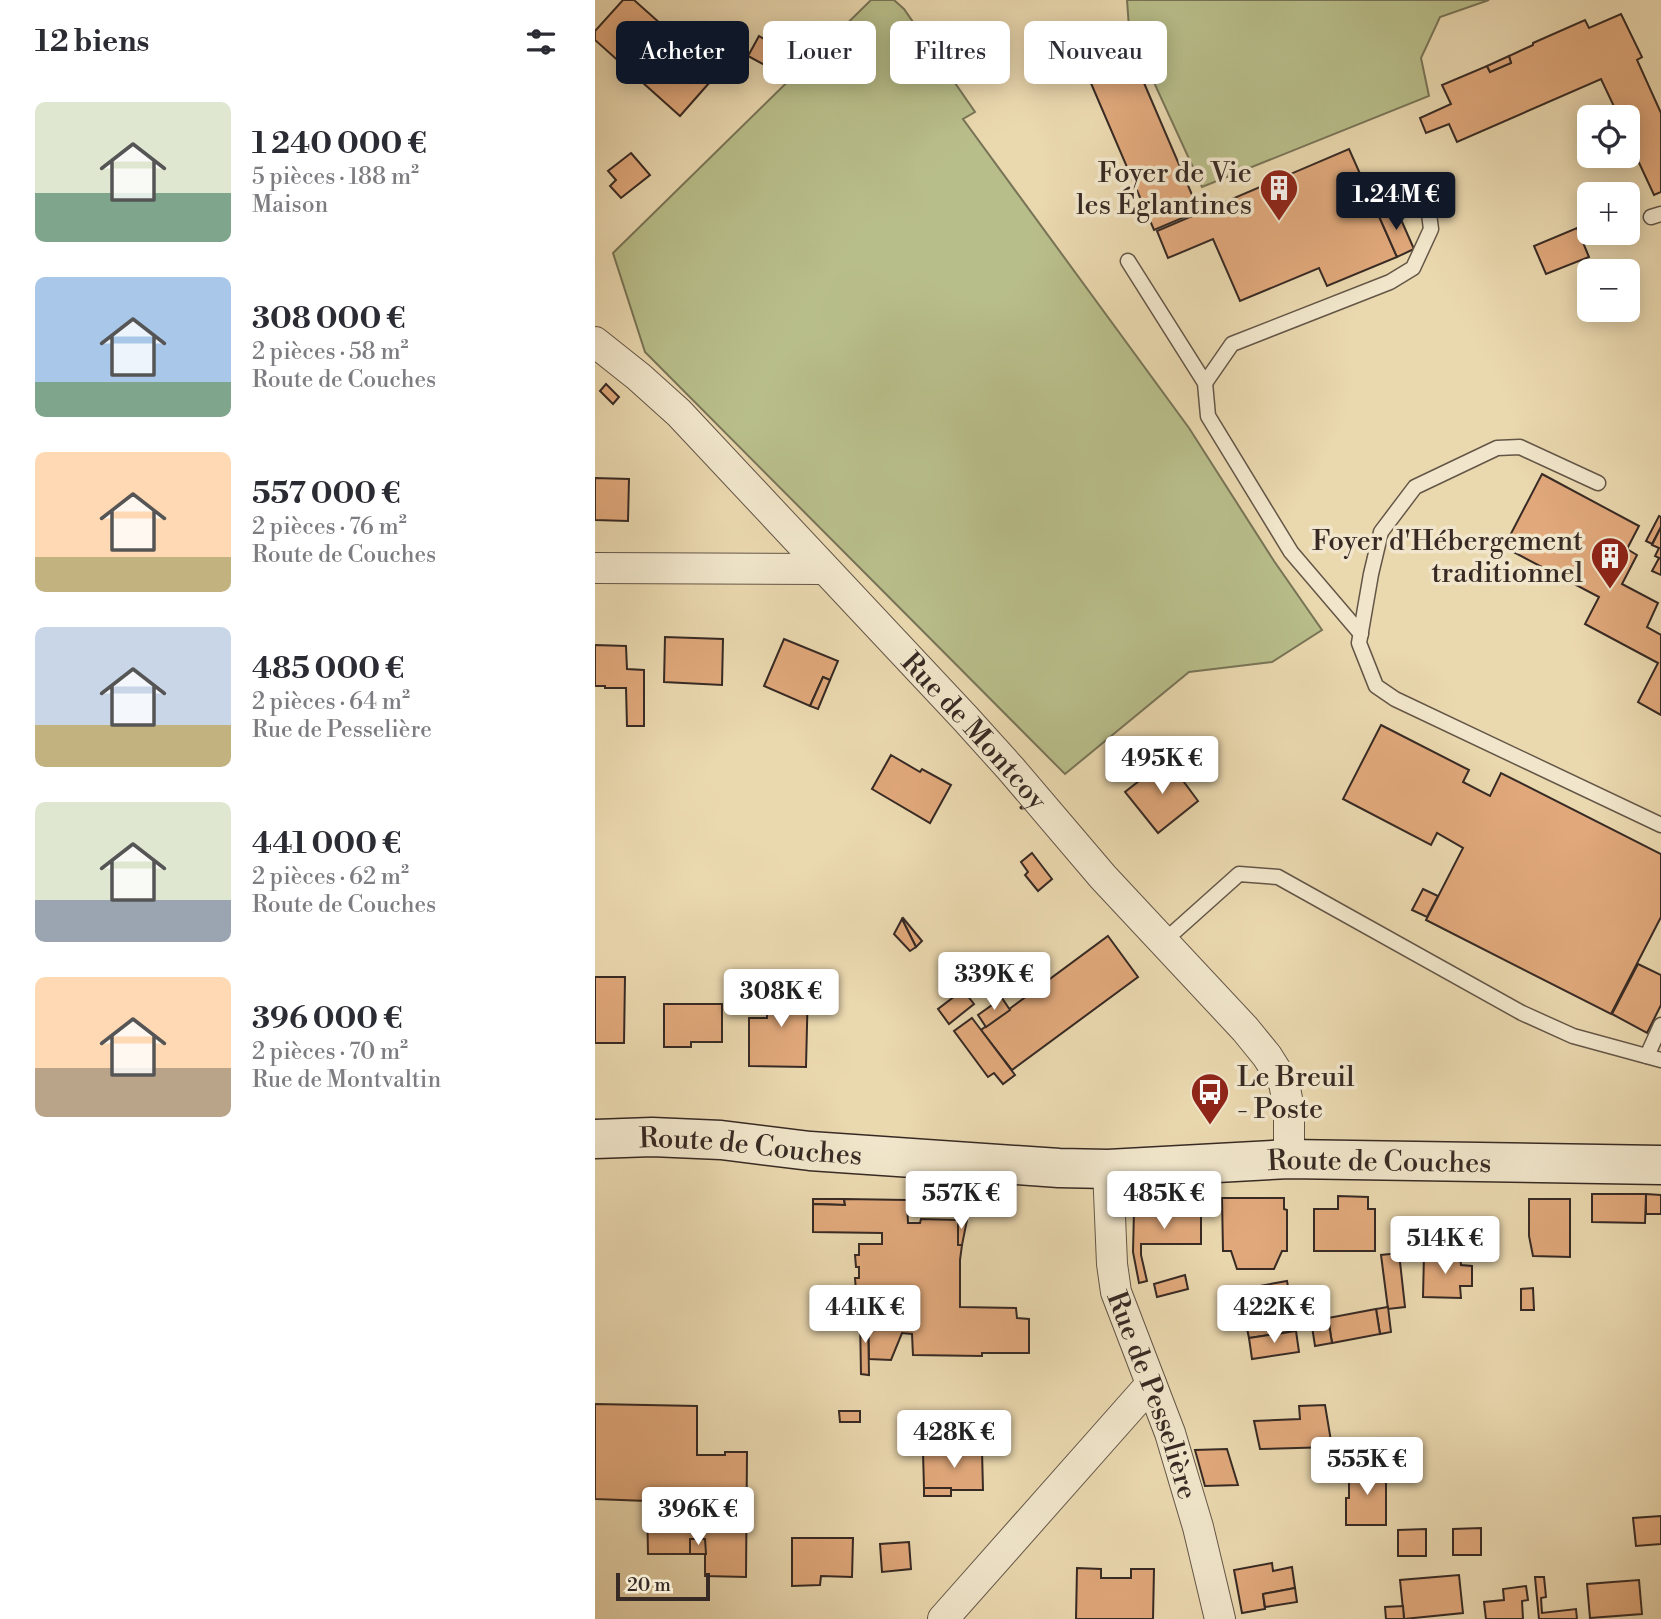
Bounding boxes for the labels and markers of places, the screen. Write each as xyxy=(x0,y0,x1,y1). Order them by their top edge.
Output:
place label: Foyer de Vie les Églantines xyxy=(1076,156,1252,223)
building icon: Foyer de Vie les Églantines xyxy=(1258,167,1300,222)
pin: 1.24M € xyxy=(1331,173,1461,232)
place label: Foyer d'Hébergement traditionnel xyxy=(1312,524,1583,591)
building icon: Foyer d'Hébergement traditionnel xyxy=(1589,535,1631,590)
pin: 495K € xyxy=(1105,736,1219,796)
pin: 339K € xyxy=(937,953,1051,1012)
pin: 308K € xyxy=(724,970,838,1029)
place label: Le Breuil - Poste xyxy=(1237,1060,1355,1127)
bus stop icon: Le Breuil - Poste xyxy=(1189,1071,1231,1126)
pin: 557K € xyxy=(904,1172,1018,1231)
pin: 485K € xyxy=(1107,1172,1221,1231)
pin: 514K € xyxy=(1388,1216,1502,1276)
pin: 441K € xyxy=(808,1286,922,1345)
pin: 422K € xyxy=(1217,1286,1331,1345)
pin: 428K € xyxy=(897,1410,1011,1470)
pin: 555K € xyxy=(1310,1438,1424,1497)
pin: 396K € xyxy=(641,1488,755,1547)

